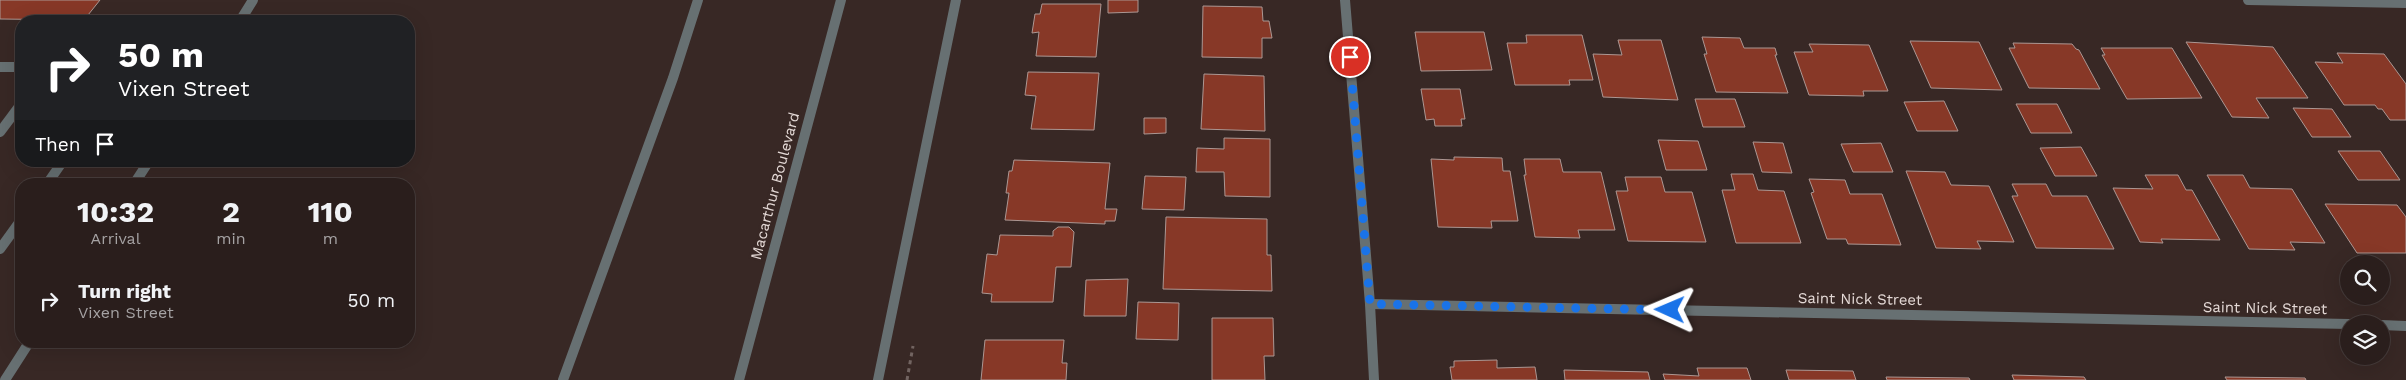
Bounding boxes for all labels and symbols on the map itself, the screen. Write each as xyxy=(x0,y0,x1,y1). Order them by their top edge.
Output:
pin xyxy=(1329,36,1371,78)
street label: Macarthur Boulevard xyxy=(747,110,803,262)
position arrow xyxy=(1643,283,1695,335)
street label: Saint Nick Street xyxy=(1798,289,1923,309)
street label: Saint Nick Street xyxy=(2203,298,2328,318)

